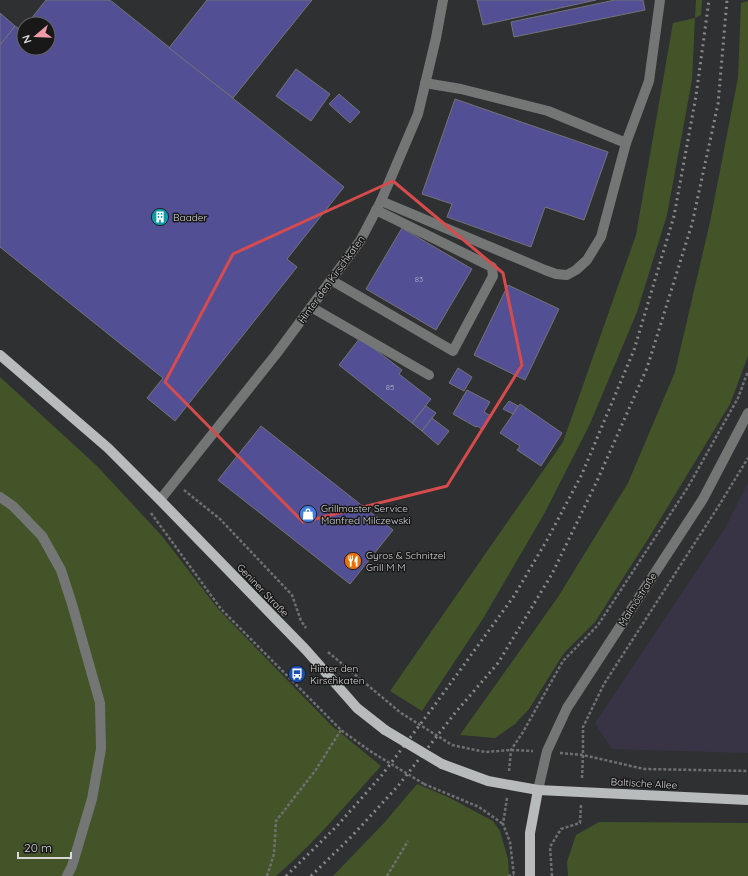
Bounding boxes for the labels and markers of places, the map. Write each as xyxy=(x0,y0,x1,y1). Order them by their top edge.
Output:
building icon: Baader xyxy=(150,207,170,227)
place label: Baader xyxy=(173,211,207,224)
place label: Grillmaster Service Manfred Milczewski xyxy=(321,502,411,527)
shop icon: Grillmaster Service Manfred Milczewski xyxy=(298,504,318,524)
place label: Gyros & Schnitzel Grill M M xyxy=(366,549,446,574)
restaurant icon: Gyros & Schnitzel Grill M M xyxy=(343,551,363,571)
place label: Hinter den Kirschkaten xyxy=(310,662,364,687)
bus stop icon: Hinter den Kirschkaten xyxy=(287,664,307,684)

